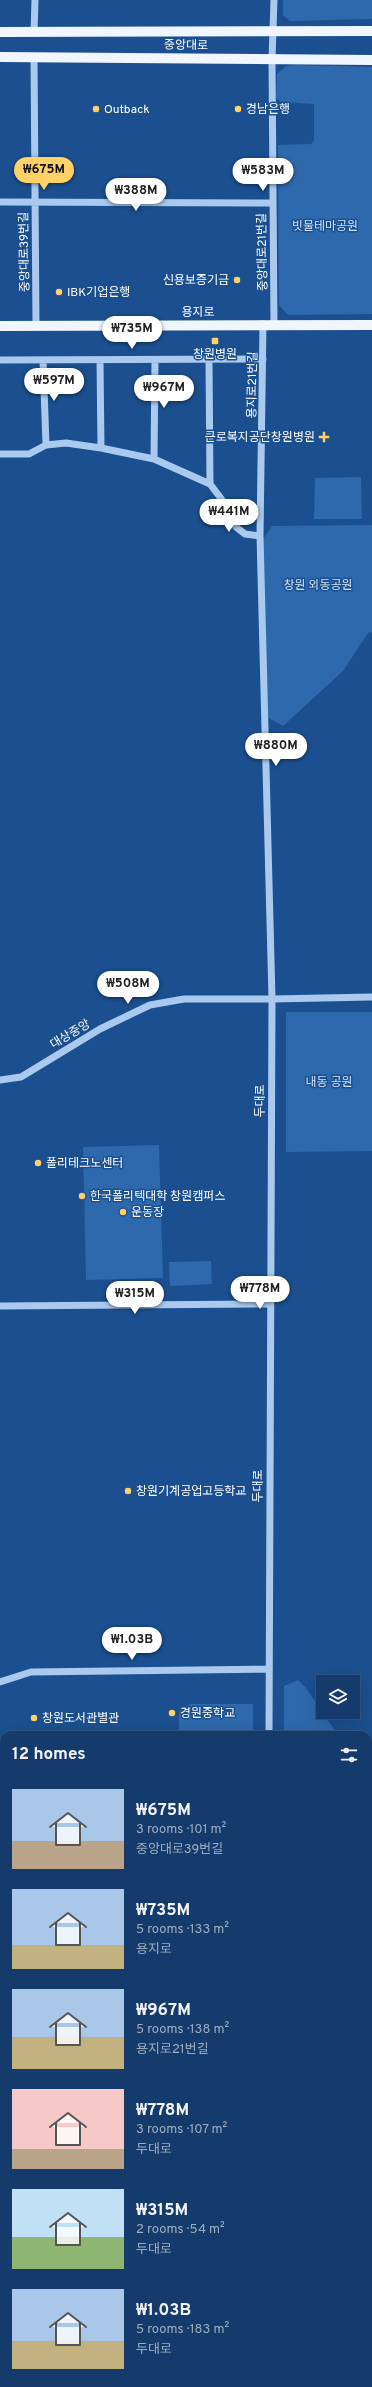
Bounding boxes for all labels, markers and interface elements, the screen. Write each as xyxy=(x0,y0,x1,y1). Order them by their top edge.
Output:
street label: 중앙대로 xyxy=(164,38,208,54)
place label: Outback xyxy=(104,102,150,118)
place label: 경남은행 xyxy=(246,102,290,118)
marker: Outback xyxy=(91,104,101,114)
marker: 경남은행 xyxy=(233,104,243,114)
pin: ₩675M xyxy=(16,157,72,191)
pin: ₩583M xyxy=(235,158,291,192)
text: ₩675M xyxy=(23,162,65,178)
text: ₩583M xyxy=(242,163,284,179)
pin: ₩388M xyxy=(108,178,164,212)
text: ₩388M xyxy=(114,183,158,199)
street label: 중앙대로39번길 xyxy=(16,212,34,292)
street label: 중앙대로21번길 xyxy=(254,213,272,291)
park label: 빗물테마공원 xyxy=(292,219,358,235)
place label: 신용보증기금 xyxy=(163,273,229,289)
marker: 신용보증기금 xyxy=(232,275,242,285)
place label: IBK기업은행 xyxy=(67,285,130,301)
marker: IBK기업은행 xyxy=(54,287,64,297)
street label: 용지로 xyxy=(181,305,215,321)
pin: ₩735M xyxy=(104,316,160,350)
text: ₩735M xyxy=(111,321,153,337)
marker: 창원병원 xyxy=(210,336,220,346)
place label: 창원병원 xyxy=(193,347,237,363)
street label: 용지로21번길 xyxy=(244,351,262,419)
pin: ₩597M xyxy=(26,368,82,402)
text: ₩597M xyxy=(33,373,75,389)
pin: ₩967M xyxy=(136,375,192,409)
text: ₩967M xyxy=(143,380,185,396)
place label: 근로복지공단창원병원 xyxy=(205,430,315,446)
marker: 근로복지공단창원병원 xyxy=(318,431,330,443)
pin: ₩441M xyxy=(201,499,257,533)
text: ₩441M xyxy=(209,504,249,520)
park label: 창원 외동공원 xyxy=(283,578,353,594)
pin: ₩880M xyxy=(248,733,304,767)
text: ₩880M xyxy=(254,738,298,754)
pin: ₩508M xyxy=(100,971,156,1005)
text: ₩508M xyxy=(106,976,150,992)
street label: 대상중앙 xyxy=(47,1017,94,1053)
park label: 내동 공원 xyxy=(306,1075,352,1091)
street label: 두대로 xyxy=(253,1084,269,1118)
place label: 폴리테크노센터 xyxy=(46,1156,123,1172)
marker: 폴리테크노센터 xyxy=(33,1158,43,1168)
place label: 한국폴리텍대학 창원캠퍼스 xyxy=(90,1189,225,1205)
marker: 한국폴리텍대학 창원캠퍼스 xyxy=(77,1191,87,1201)
place label: 운동장 xyxy=(131,1205,164,1221)
marker: 운동장 xyxy=(118,1207,128,1217)
pin: ₩778M xyxy=(232,1276,288,1310)
pin: ₩315M xyxy=(107,1281,163,1315)
text: ₩778M xyxy=(240,1281,280,1297)
text: ₩315M xyxy=(115,1286,155,1302)
street label: 두대로 xyxy=(251,1469,267,1503)
place label: 창원기계공업고등학교 xyxy=(136,1484,246,1500)
marker: 창원기계공업고등학교 xyxy=(123,1486,133,1496)
pin: ₩1.03B xyxy=(99,1627,165,1661)
text: ₩1.03B xyxy=(111,1632,153,1648)
map controls xyxy=(316,1675,360,1719)
button: layers xyxy=(316,1675,360,1719)
place label: 경원중학교 xyxy=(180,1706,235,1722)
marker: 경원중학교 xyxy=(167,1708,177,1718)
place label: 창원도서관별관 xyxy=(42,1711,119,1727)
marker: 창원도서관별관 xyxy=(29,1713,39,1723)
text: 12 homes xyxy=(12,1744,86,1766)
icon: filters xyxy=(338,1744,360,1766)
text: ₩675M xyxy=(136,1800,191,1822)
icon: home xyxy=(44,1805,92,1853)
text: 3 rooms · 101 m² xyxy=(136,1822,226,1838)
text: 중앙대로39번길 xyxy=(136,1842,223,1858)
text: ₩735M xyxy=(136,1900,190,1922)
icon: home xyxy=(44,1905,92,1953)
text: 5 rooms · 133 m² xyxy=(136,1922,229,1938)
text: 용지로 xyxy=(136,1942,172,1958)
text: ₩967M xyxy=(136,2000,191,2022)
icon: home xyxy=(44,2005,92,2053)
text: 5 rooms · 138 m² xyxy=(136,2022,229,2038)
text: 용지로21번길 xyxy=(136,2042,209,2058)
text: ₩778M xyxy=(136,2100,189,2122)
icon: home xyxy=(44,2105,92,2153)
text: 3 rooms · 107 m² xyxy=(136,2122,227,2138)
text: 두대로 xyxy=(136,2142,172,2158)
text: ₩315M xyxy=(136,2200,188,2222)
icon: home xyxy=(44,2205,92,2253)
text: 2 rooms · 54 m² xyxy=(136,2222,225,2238)
text: 두대로 xyxy=(136,2242,172,2258)
text: ₩1.03B xyxy=(136,2300,191,2322)
icon: home xyxy=(44,2305,92,2353)
text: 5 rooms · 183 m² xyxy=(136,2322,229,2338)
text: 두대로 xyxy=(136,2342,172,2358)

